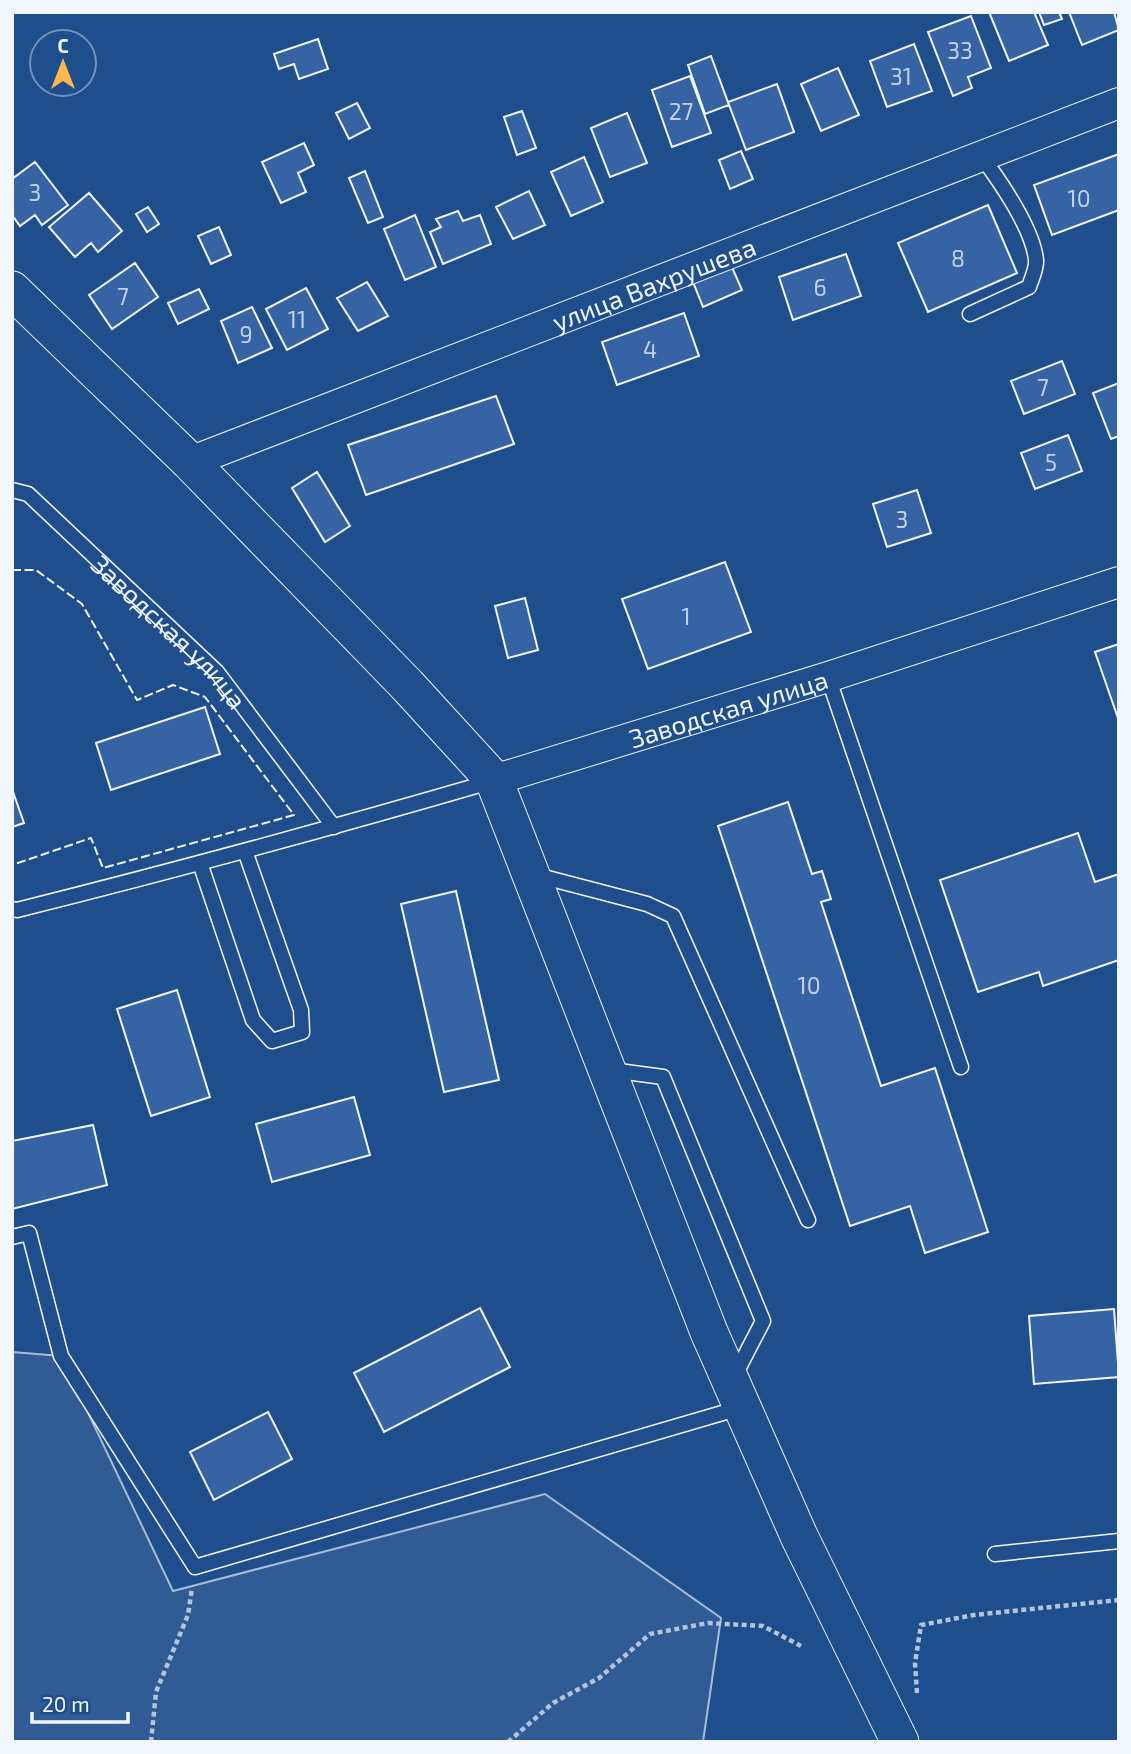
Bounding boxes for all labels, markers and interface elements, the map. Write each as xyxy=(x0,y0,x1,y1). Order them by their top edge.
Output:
north arrow xyxy=(28,28,98,98)
text: С xyxy=(57,34,69,57)
house number: 33 xyxy=(947,36,973,64)
house number: 31 xyxy=(890,62,912,90)
house number: 27 xyxy=(669,97,694,125)
house number: 3 xyxy=(29,178,41,206)
house number: 10 xyxy=(1067,184,1091,212)
street label: улица Вахрушева xyxy=(548,230,760,337)
house number: 8 xyxy=(951,244,965,272)
house number: 6 xyxy=(813,273,827,301)
house number: 7 xyxy=(117,282,129,310)
house number: 11 xyxy=(288,305,306,333)
house number: 9 xyxy=(239,320,253,348)
house number: 4 xyxy=(643,335,657,363)
house number: 7 xyxy=(1037,373,1049,401)
house number: 5 xyxy=(1045,448,1057,476)
house number: 3 xyxy=(896,505,908,533)
street label: Заводская улица xyxy=(86,547,254,714)
house number: 1 xyxy=(681,602,691,630)
street label: Заводская улица xyxy=(625,663,831,753)
house number: 10 xyxy=(797,971,821,999)
scale bar xyxy=(32,1680,128,1724)
text: 20 m xyxy=(42,1691,90,1716)

